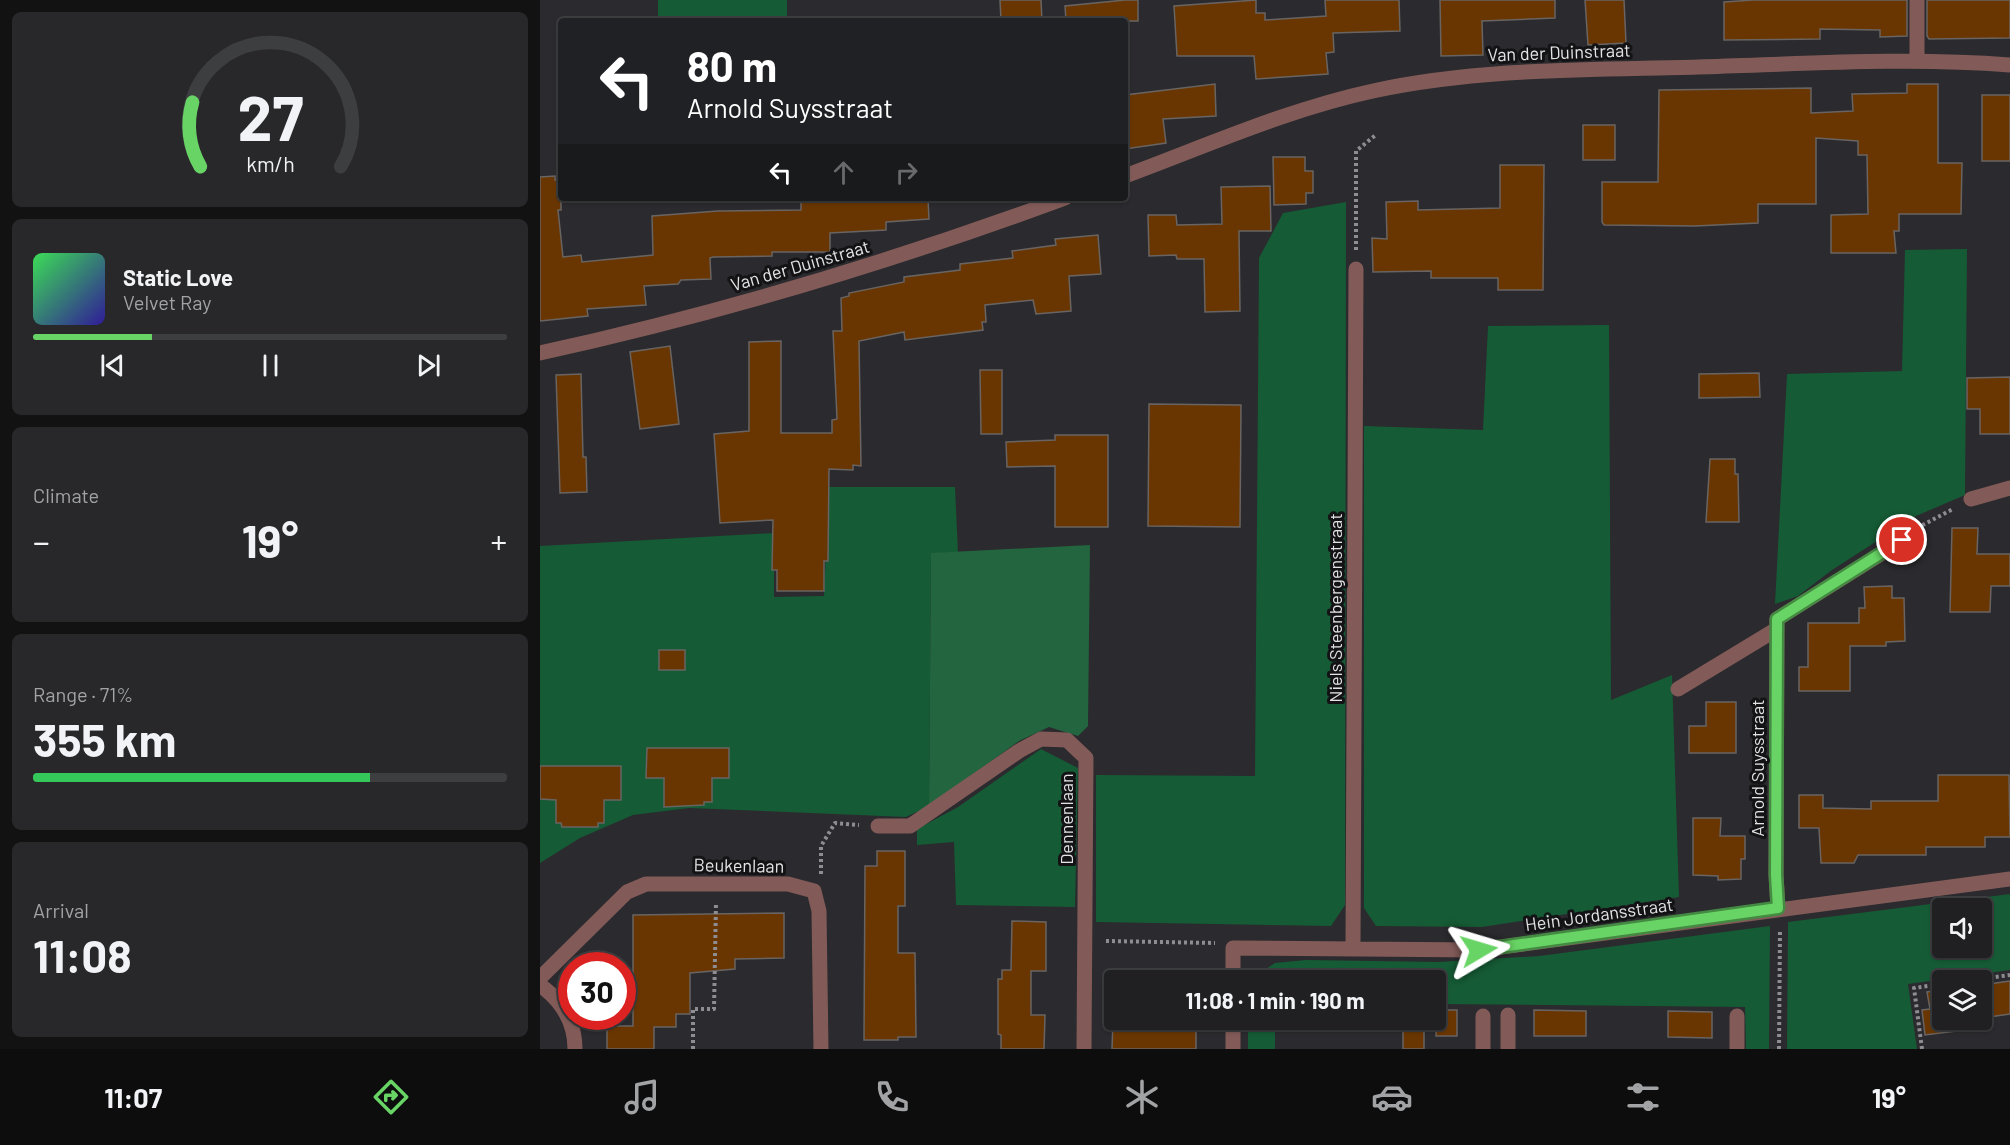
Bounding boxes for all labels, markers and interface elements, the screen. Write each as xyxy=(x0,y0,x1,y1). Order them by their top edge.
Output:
street label: Van der Duinstraat xyxy=(1487,39,1631,65)
text: 80 m xyxy=(687,40,777,90)
icon: left xyxy=(588,42,666,120)
text: 27 xyxy=(237,79,303,153)
text: Arnold Suysstraat xyxy=(687,91,893,123)
text: km/h xyxy=(246,151,294,176)
icon: left xyxy=(764,156,797,189)
icon: ahead xyxy=(827,156,860,189)
icon: right xyxy=(890,156,923,189)
street label: Van der Duinstraat xyxy=(728,235,872,295)
text: Static Love xyxy=(123,264,233,290)
text: Velvet Ray xyxy=(123,290,212,314)
icon: previous xyxy=(96,349,129,382)
icon: pause xyxy=(254,349,287,382)
icon: next xyxy=(412,349,445,382)
text: Climate xyxy=(33,483,99,507)
text: 19° xyxy=(242,513,298,567)
street label: Niels Steenbergenstraat xyxy=(1324,513,1346,703)
pin xyxy=(1876,514,1927,565)
text: − xyxy=(33,521,50,561)
text: + xyxy=(491,521,507,561)
icon: arrive xyxy=(1885,523,1918,556)
text: Range · 71% xyxy=(33,682,133,706)
street label: Arnold Suysstraat xyxy=(1746,699,1768,837)
text: 355 km xyxy=(33,712,176,766)
street label: Dennenlaan xyxy=(1055,773,1077,865)
street label: Beukenlaan xyxy=(693,853,785,877)
street label: Hein Jordansstraat xyxy=(1523,893,1675,935)
text: Arrival xyxy=(33,898,89,922)
map controls xyxy=(1932,898,1992,1030)
button: sound xyxy=(1932,898,1992,958)
position arrow xyxy=(1447,918,1511,982)
text: 11:08 xyxy=(33,928,132,982)
speed limit sign: 30 xyxy=(558,952,636,1030)
button: layers xyxy=(1932,970,1992,1030)
text: 11:08 · 1 min · 190 m xyxy=(1185,987,1365,1013)
icon: directions xyxy=(370,1076,412,1118)
icon: music xyxy=(621,1076,663,1118)
icon: phone xyxy=(871,1076,913,1118)
icon: climate xyxy=(1121,1076,1163,1118)
icon: car xyxy=(1371,1076,1413,1118)
icon: filters xyxy=(1622,1076,1664,1118)
text: 11:07 xyxy=(104,1081,162,1113)
text: 19° xyxy=(1872,1081,1906,1113)

